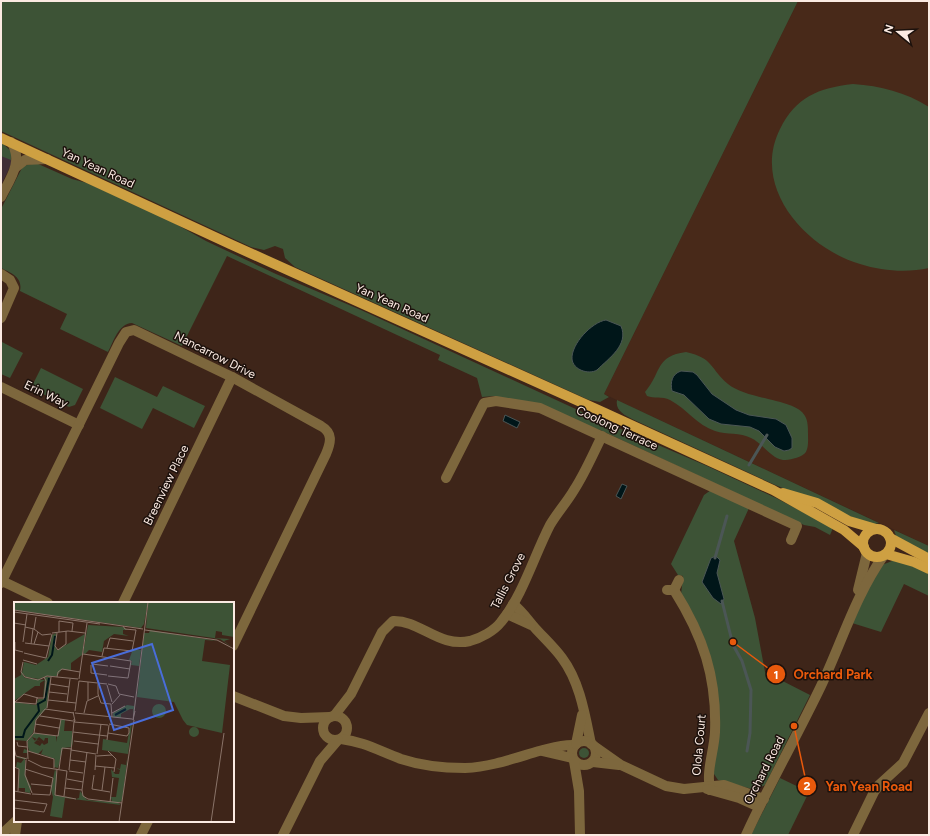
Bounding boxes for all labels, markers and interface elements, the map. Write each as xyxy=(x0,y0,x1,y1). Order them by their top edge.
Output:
north arrow xyxy=(878,12,918,52)
text: N xyxy=(881,23,896,35)
street label: Yan Yean Road xyxy=(59,145,137,191)
street label: Yan Yean Road xyxy=(353,281,431,325)
street label: Nancarrow Drive xyxy=(172,328,259,382)
street label: Erin Way xyxy=(22,377,71,411)
street label: Coolong Terrace xyxy=(574,403,661,453)
street label: Breenview Place xyxy=(140,442,192,527)
street label: Tallis Grove xyxy=(488,550,528,611)
inset map xyxy=(14,602,234,822)
callout: Orchard Park xyxy=(766,662,881,687)
text: Orchard Park xyxy=(794,667,872,682)
text: 1 xyxy=(773,668,779,682)
street label: Olola Court xyxy=(689,713,709,776)
street label: Orchard Road xyxy=(741,734,787,806)
callout: Yan Yean Road xyxy=(797,774,920,799)
text: 2 xyxy=(804,779,811,793)
text: Yan Yean Road xyxy=(825,779,913,794)

